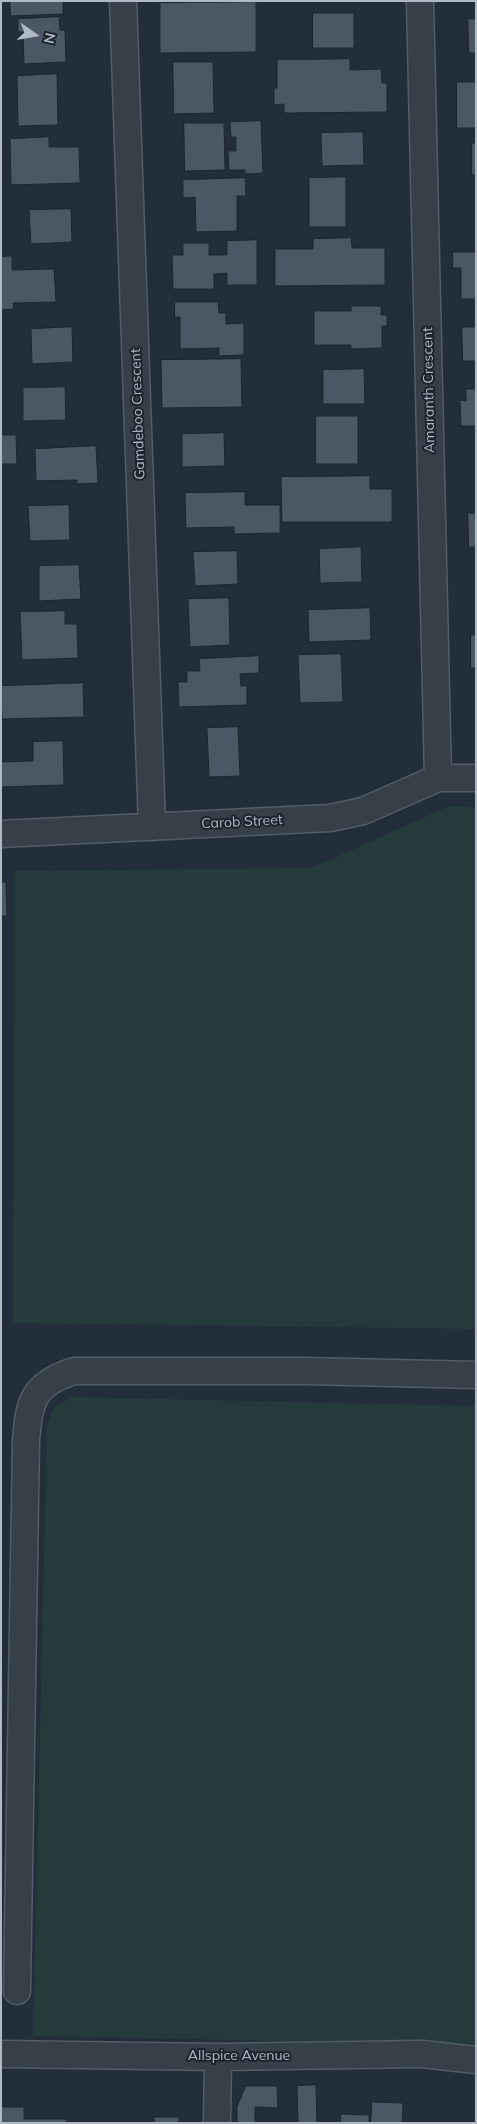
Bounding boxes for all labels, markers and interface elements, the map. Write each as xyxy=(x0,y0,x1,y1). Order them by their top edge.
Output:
north arrow xyxy=(10,10,60,60)
text: N xyxy=(40,31,60,46)
street label: Amaranth Crescent xyxy=(420,327,438,453)
street label: Gamdeboo Crescent xyxy=(127,348,149,480)
street label: Carob Street xyxy=(201,811,283,833)
street label: Allspice Avenue xyxy=(188,2048,290,2064)

